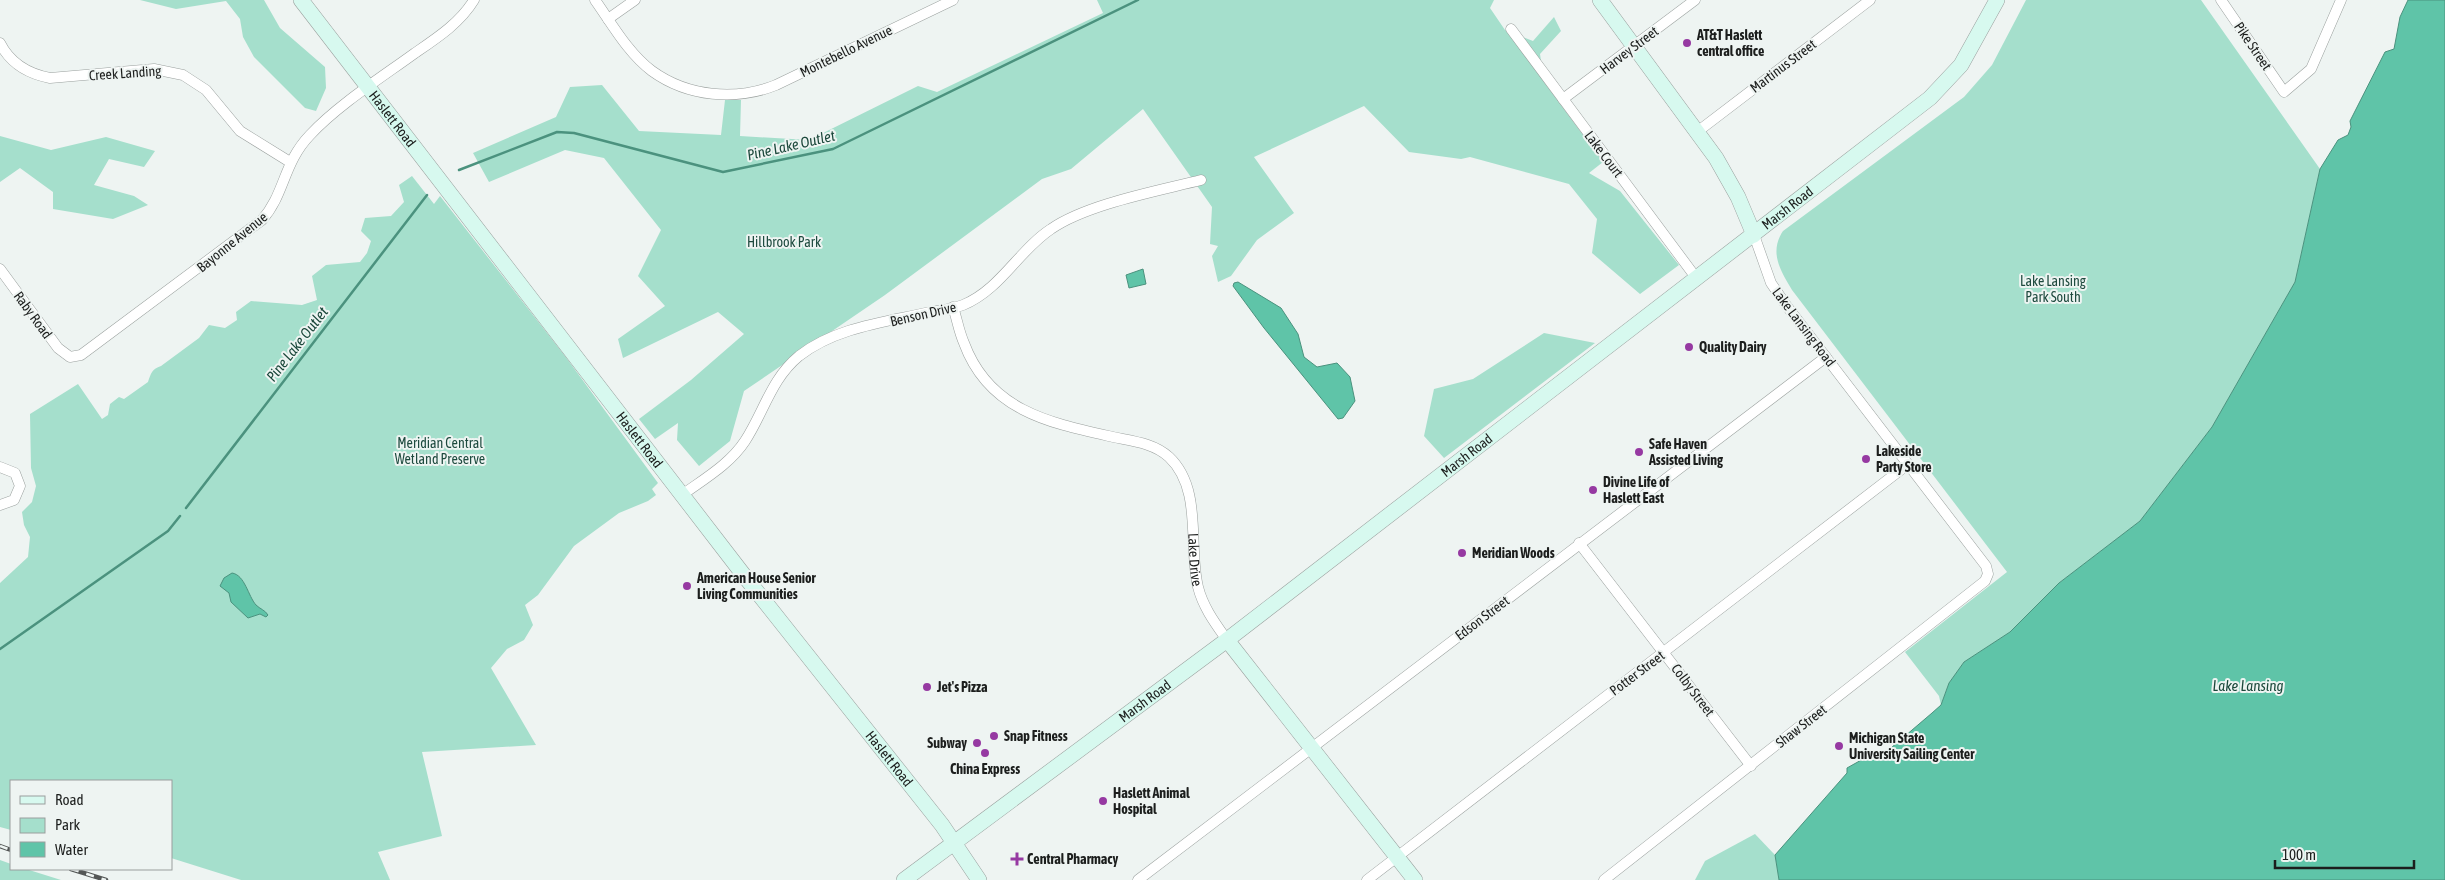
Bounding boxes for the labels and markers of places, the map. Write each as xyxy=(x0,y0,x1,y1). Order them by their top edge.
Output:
place label: AT&T Haslett central office xyxy=(1696,27,1764,59)
marker: AT&T Haslett central office xyxy=(1681,37,1693,49)
place label: Quality Dairy xyxy=(1699,339,1767,355)
marker: Quality Dairy xyxy=(1683,341,1695,353)
place label: Safe Haven Assisted Living xyxy=(1648,436,1724,468)
place label: Lakeside Party Store xyxy=(1876,443,1932,475)
marker: Safe Haven Assisted Living xyxy=(1633,446,1645,458)
marker: Lakeside Party Store xyxy=(1860,453,1872,465)
place label: Divine Life of Haslett East xyxy=(1603,474,1669,506)
marker: Divine Life of Haslett East xyxy=(1587,484,1599,496)
place label: Meridian Woods xyxy=(1472,545,1555,561)
marker: Meridian Woods xyxy=(1456,547,1468,559)
place label: American House Senior Living Communities xyxy=(696,570,817,602)
marker: American House Senior Living Communities xyxy=(681,580,693,592)
place label: Jet's Pizza xyxy=(936,679,988,695)
marker: Jet's Pizza xyxy=(921,681,933,693)
place label: Snap Fitness xyxy=(1004,728,1068,744)
marker: Snap Fitness xyxy=(988,730,1000,742)
place label: Michigan State University Sailing Center xyxy=(1849,730,1975,762)
place label: Subway xyxy=(927,735,967,751)
marker: Subway xyxy=(971,737,983,749)
marker: Michigan State University Sailing Center xyxy=(1833,740,1845,752)
marker: China Express xyxy=(979,747,991,759)
place label: China Express xyxy=(950,761,1020,777)
place label: Haslett Animal Hospital xyxy=(1113,785,1190,817)
marker: Haslett Animal Hospital xyxy=(1097,795,1109,807)
place label: Central Pharmacy xyxy=(1027,851,1119,867)
marker: Central Pharmacy xyxy=(1011,853,1023,865)

